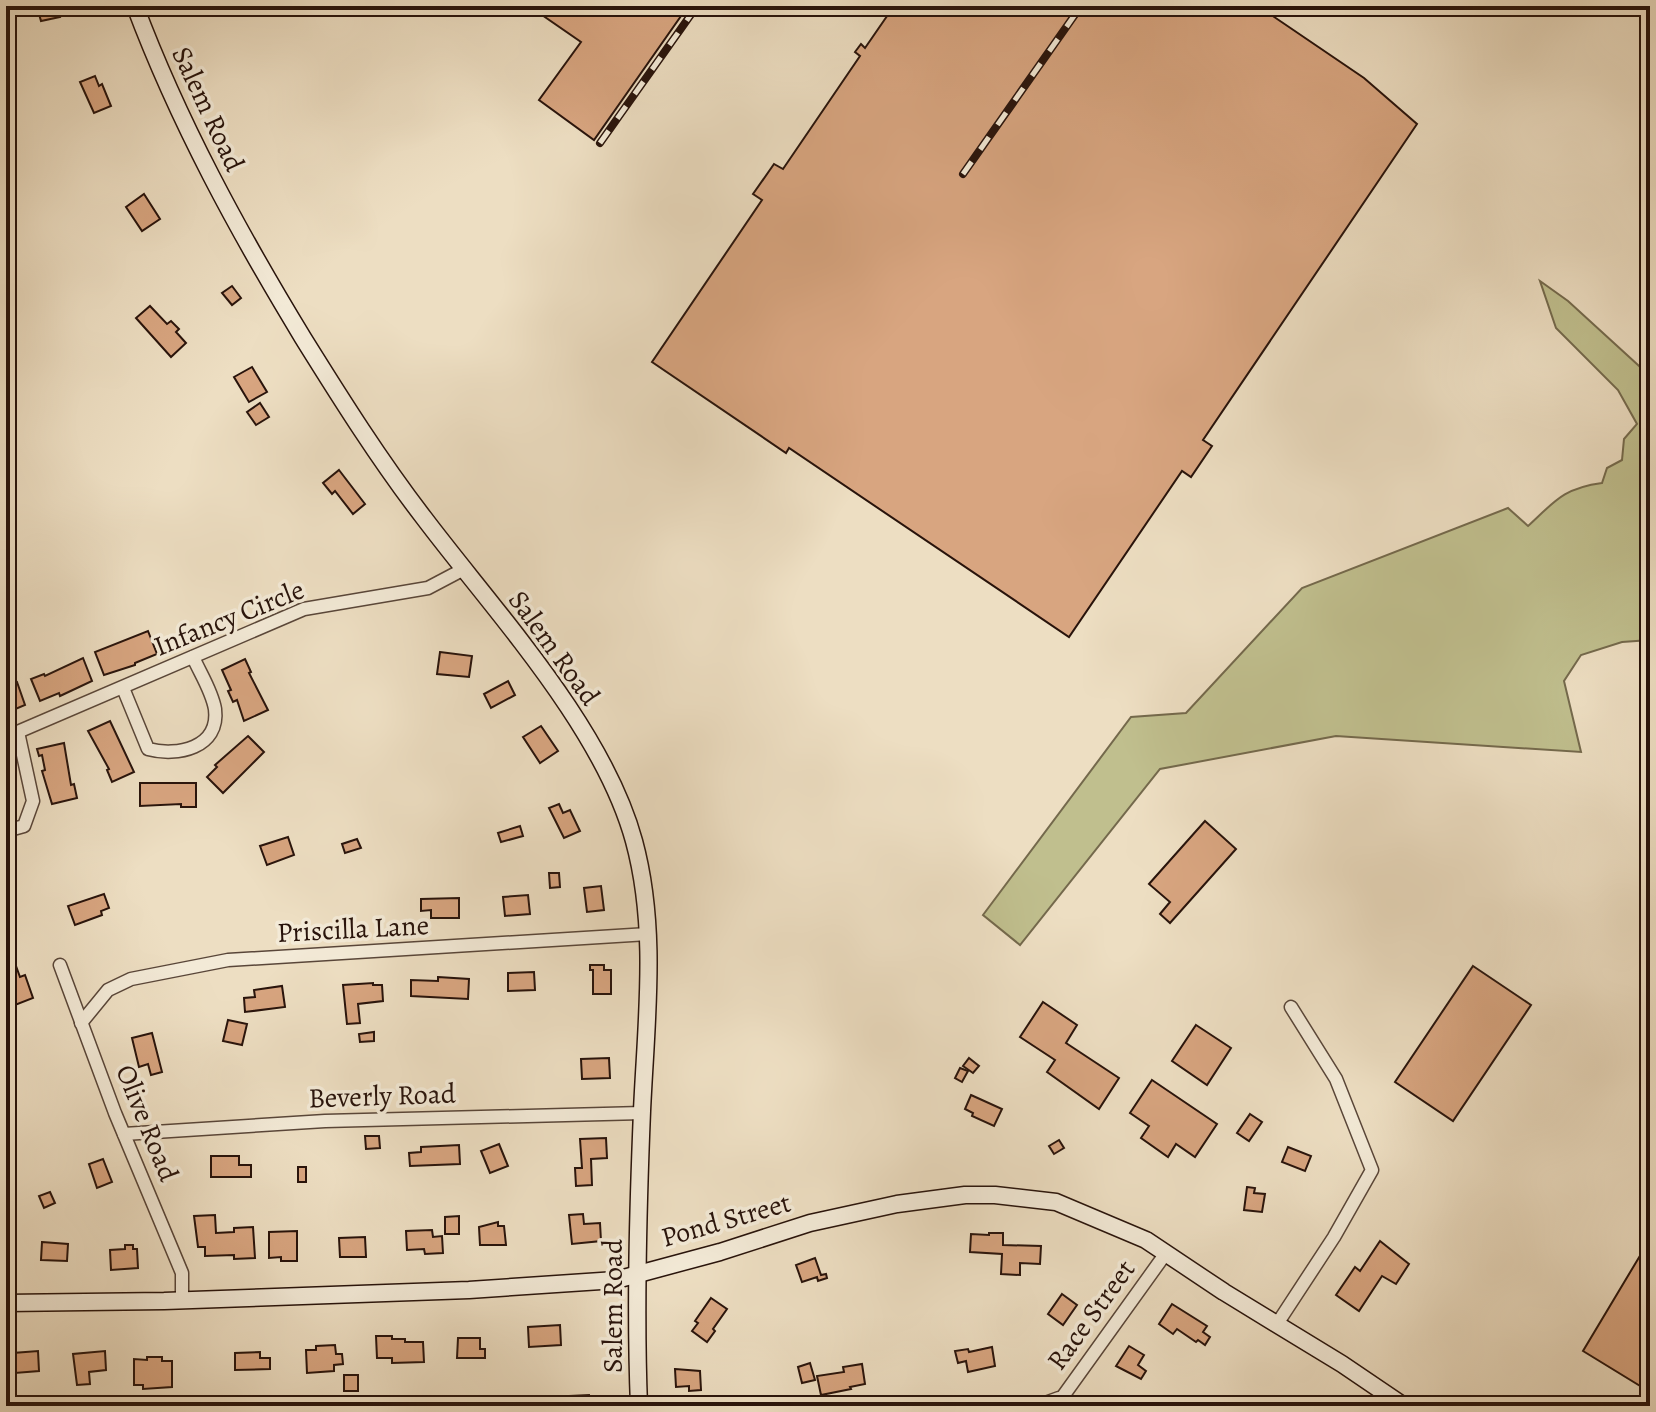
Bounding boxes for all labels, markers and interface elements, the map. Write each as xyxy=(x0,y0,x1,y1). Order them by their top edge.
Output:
street label: Salem Road xyxy=(162,40,254,179)
street label: Infancy Circle xyxy=(148,571,310,665)
street label: Salem Road xyxy=(499,583,609,714)
street label: Priscilla Lane xyxy=(276,906,430,952)
street label: Olive Road xyxy=(106,1059,188,1188)
street label: Beverly Road xyxy=(308,1074,457,1118)
street label: Pond Street xyxy=(657,1183,795,1257)
street label: Salem Road xyxy=(594,1238,632,1373)
street label: Race Street xyxy=(1038,1252,1144,1378)

